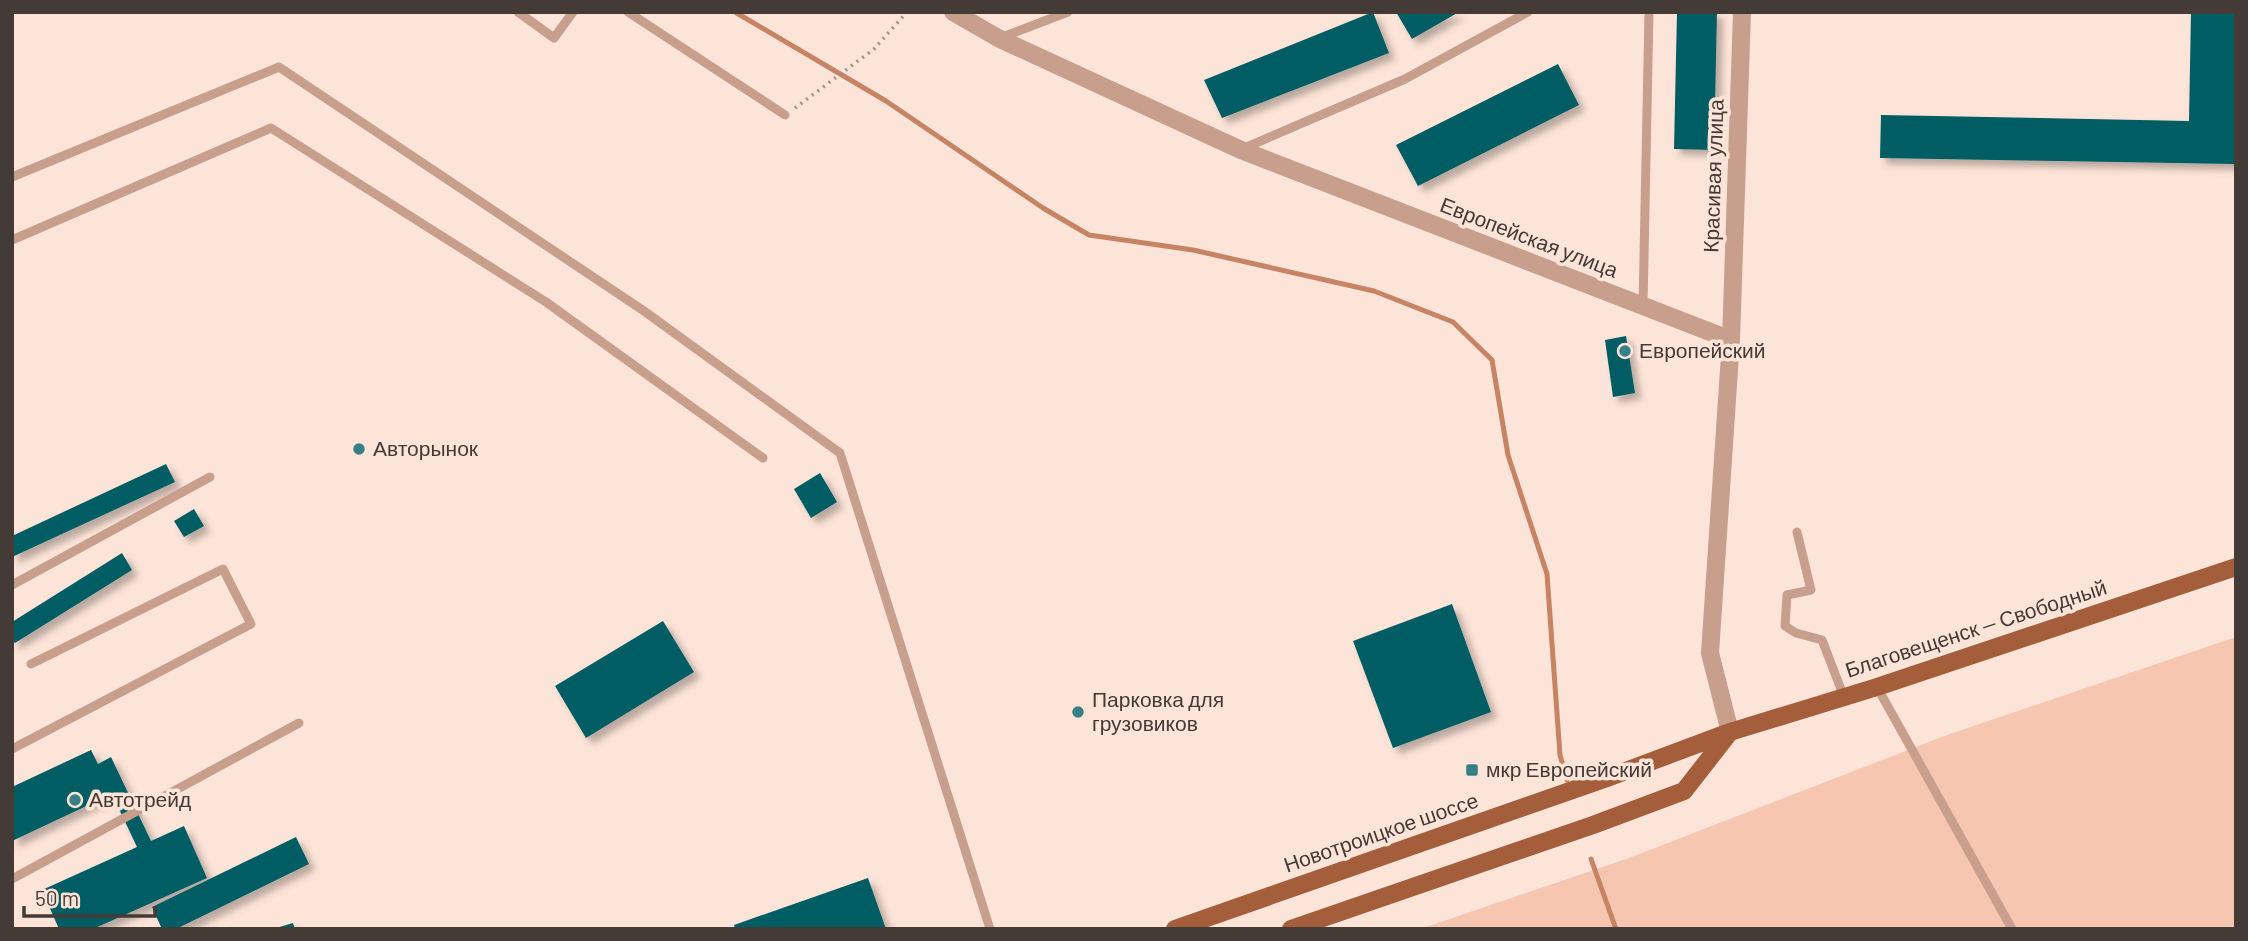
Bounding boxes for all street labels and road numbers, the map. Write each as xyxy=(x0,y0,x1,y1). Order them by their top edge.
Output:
street label: Красивая улица xyxy=(1697,98,1728,253)
street label: Европейская улица xyxy=(1437,191,1622,282)
street label: Благовещенск — Свободный xyxy=(1842,573,2109,682)
street label: Новотроицкое шоссе xyxy=(1280,787,1481,877)

